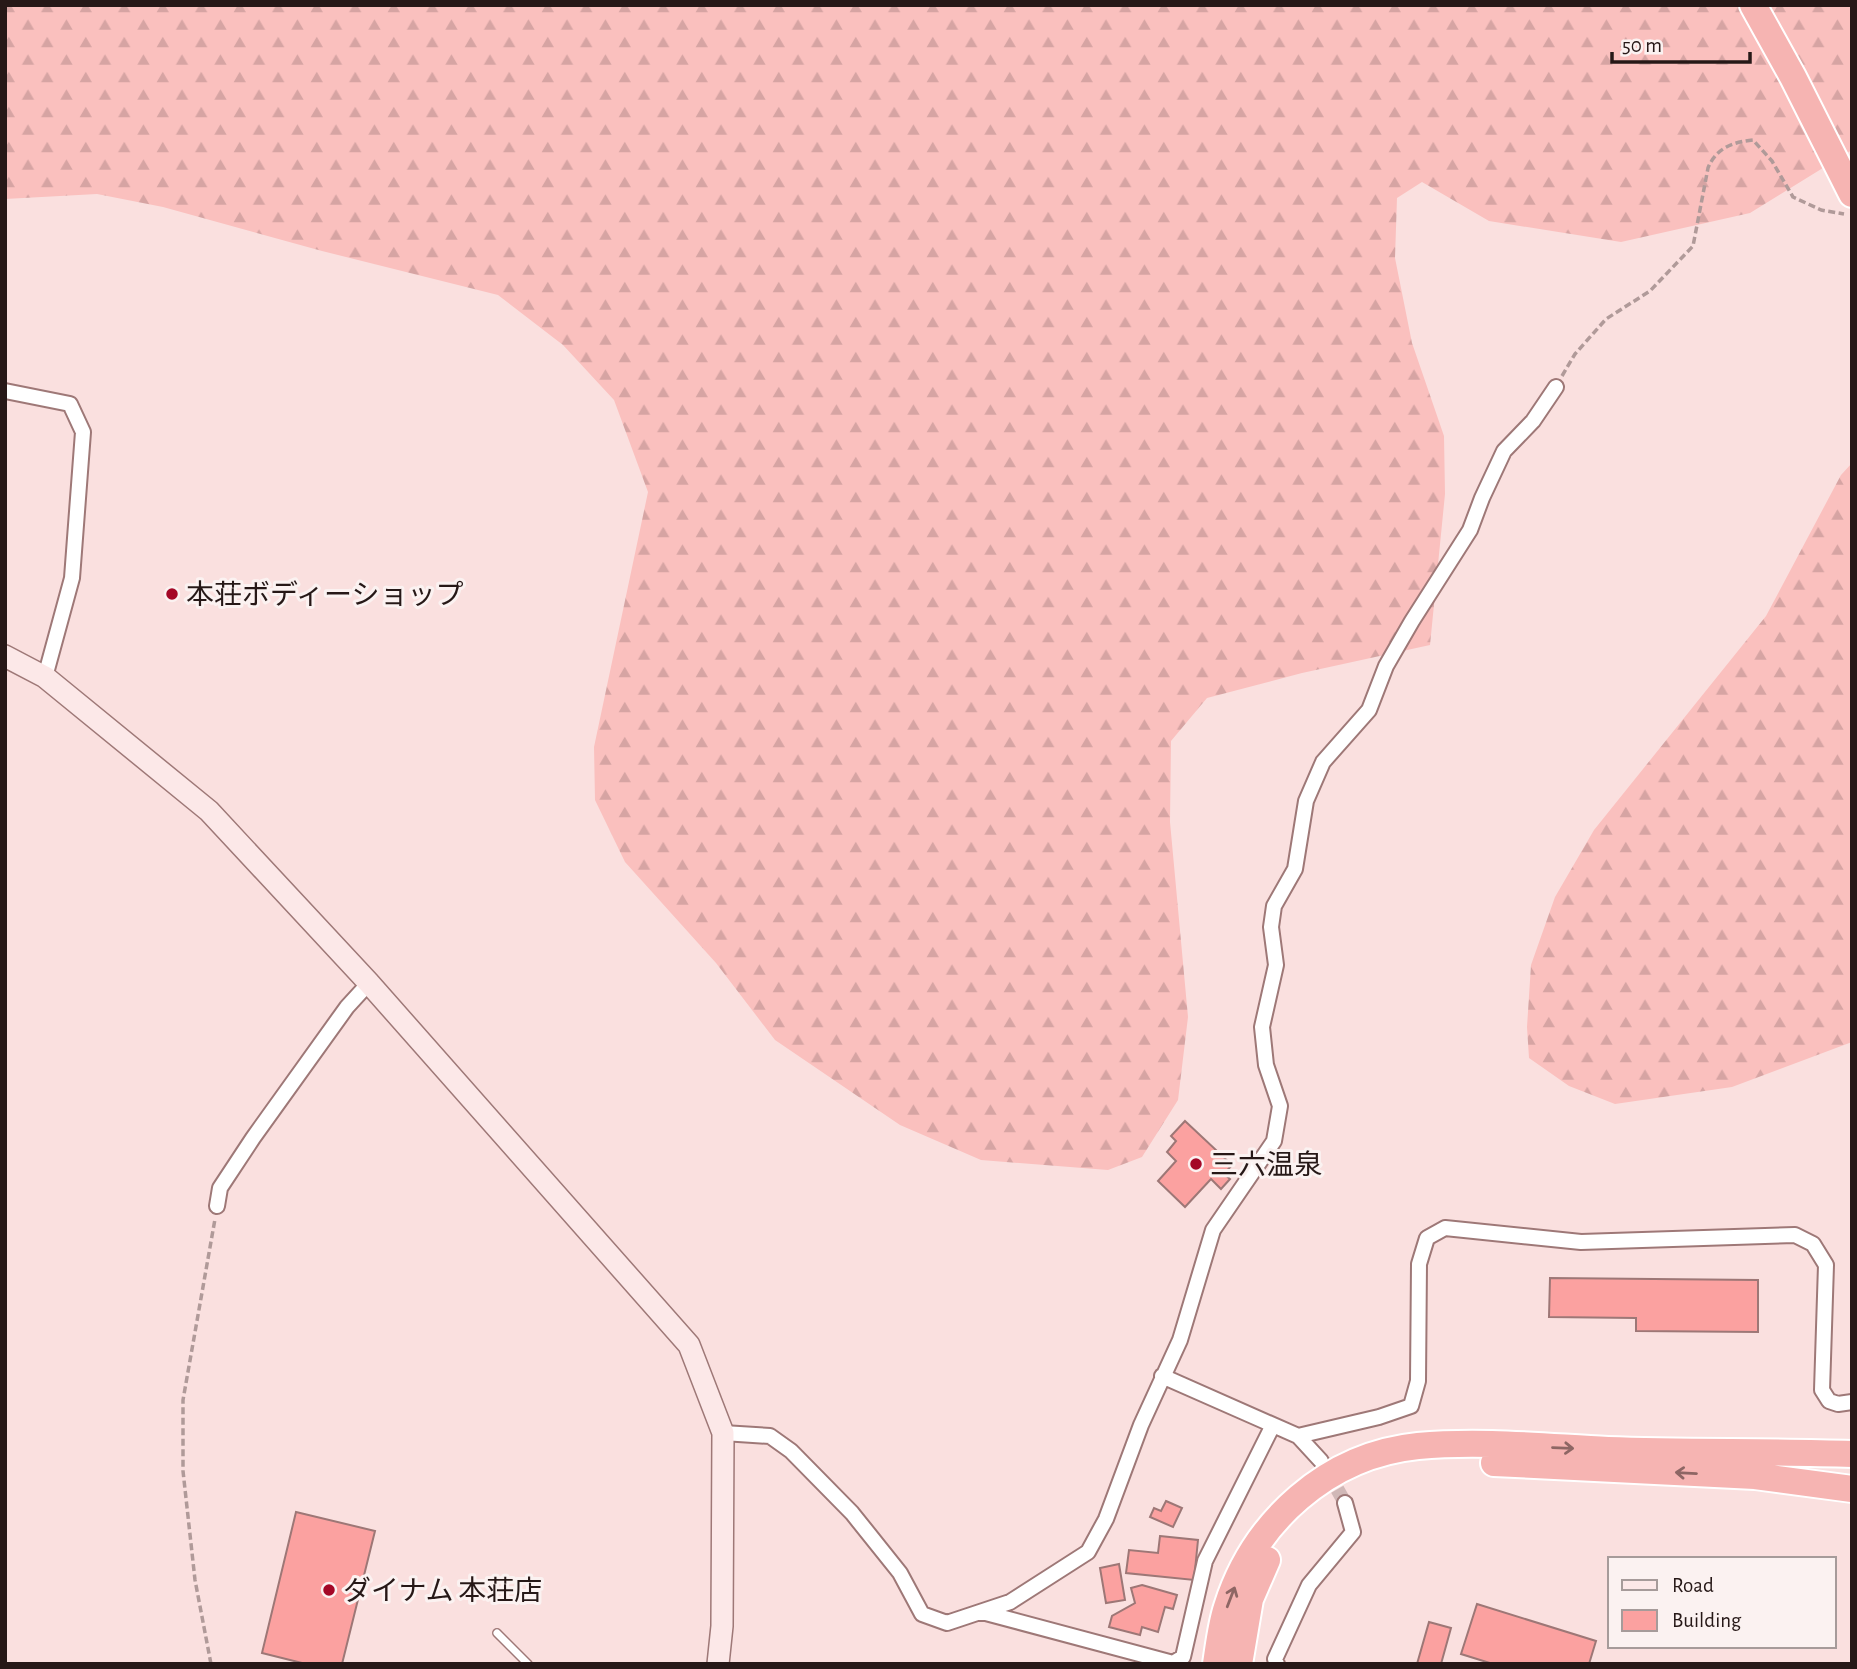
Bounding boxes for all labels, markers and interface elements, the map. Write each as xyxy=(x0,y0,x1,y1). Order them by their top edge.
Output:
scale bar xyxy=(1612,21,1750,65)
text: 50 m xyxy=(1622,35,1662,56)
place label: 本荘ボディーショップ xyxy=(186,580,463,610)
marker: 本荘ボディーショップ xyxy=(164,586,180,602)
place label: 三六温泉 xyxy=(1210,1150,1322,1180)
marker: 三六温泉 xyxy=(1188,1156,1204,1172)
one-way arrow xyxy=(1551,1441,1574,1454)
one-way arrow xyxy=(1675,1467,1698,1480)
legend xyxy=(1608,1557,1836,1648)
text: Road xyxy=(1672,1575,1714,1596)
place label: ダイナム 本荘店 xyxy=(343,1576,542,1606)
marker: ダイナム 本荘店 xyxy=(321,1582,337,1598)
one-way arrow xyxy=(1225,1587,1238,1609)
text: Building xyxy=(1672,1610,1742,1631)

